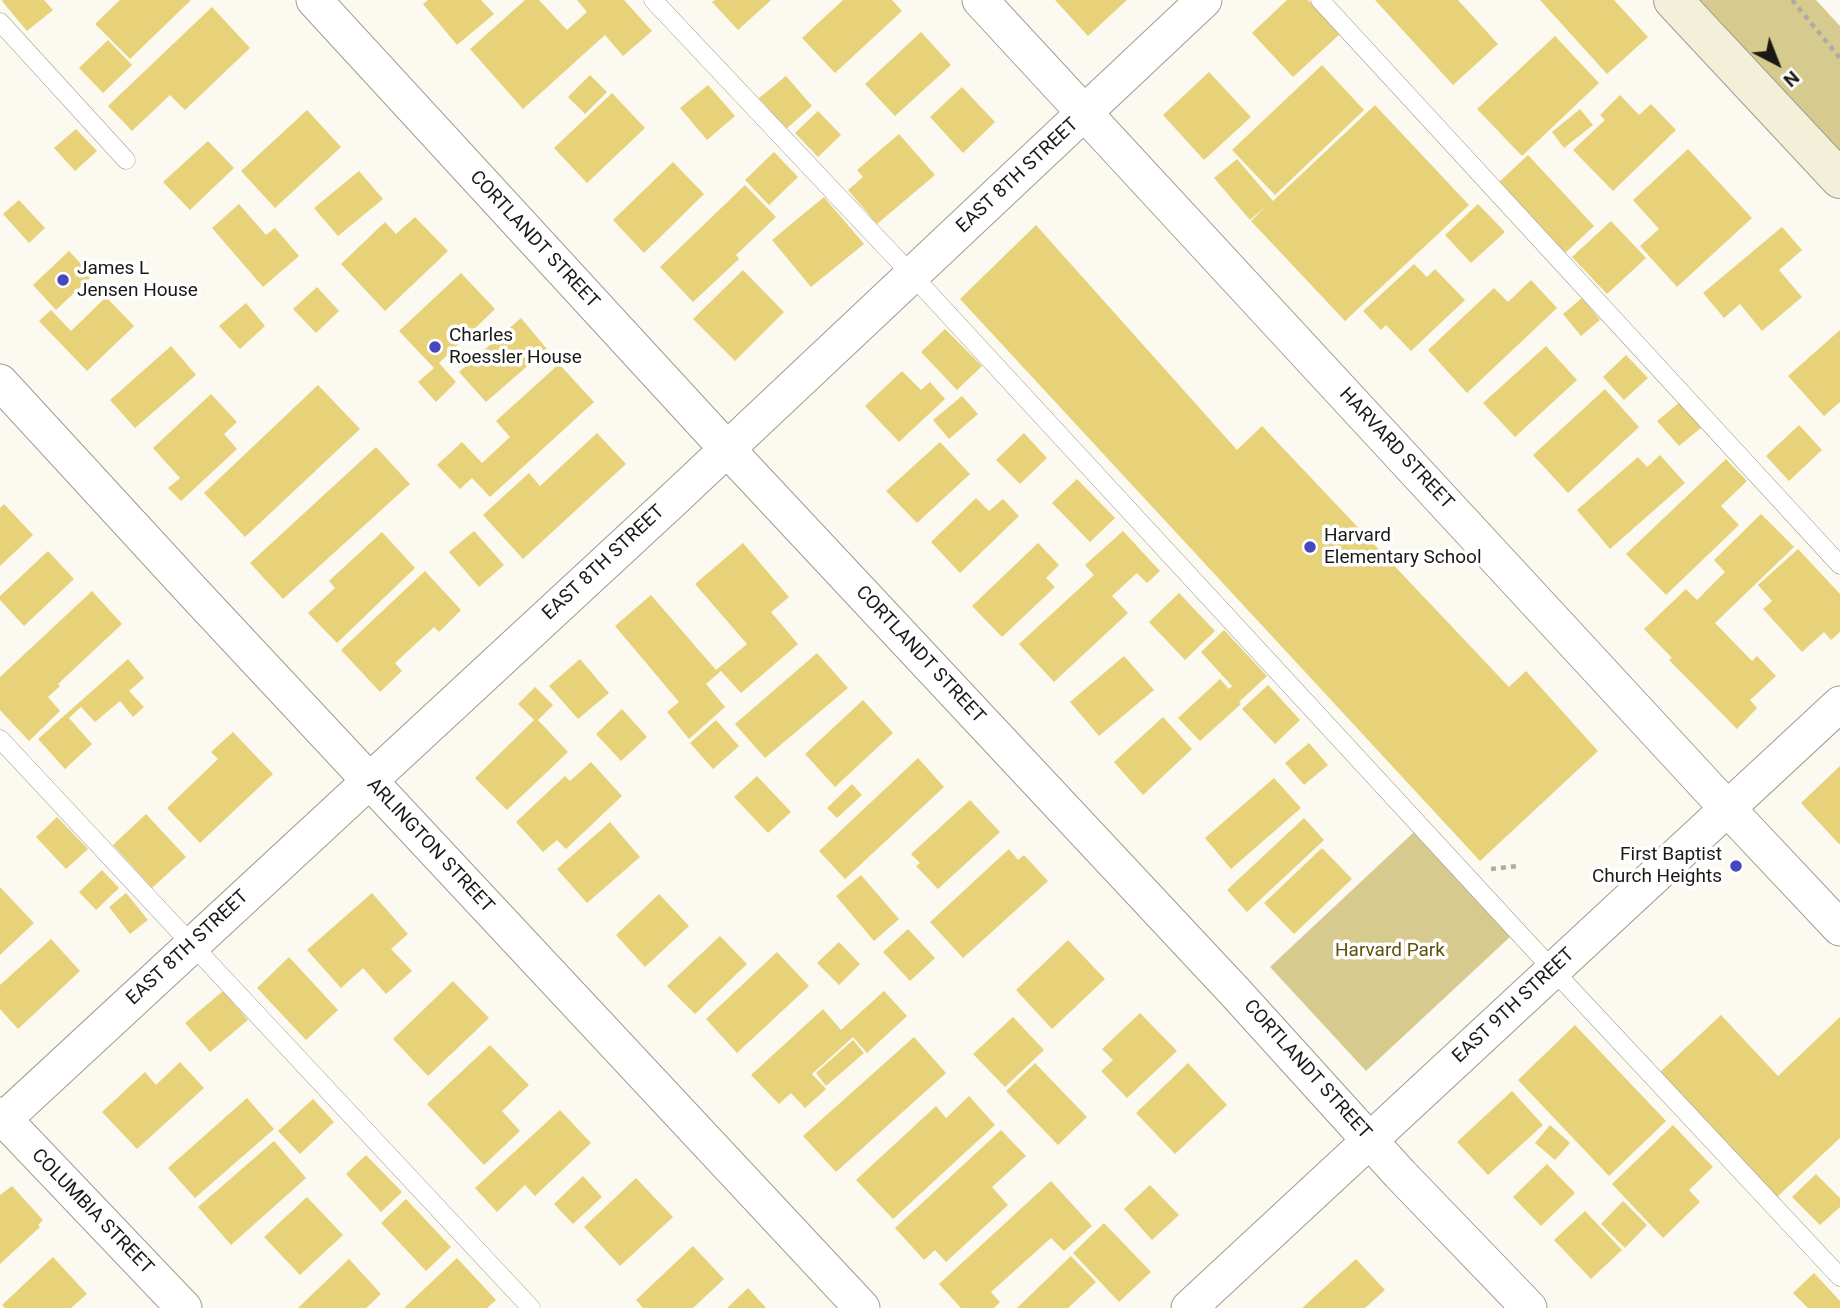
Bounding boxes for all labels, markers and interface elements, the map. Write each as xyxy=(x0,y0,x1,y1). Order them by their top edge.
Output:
north arrow xyxy=(1742,28,1812,98)
text: N xyxy=(1779,66,1804,92)
street label: EAST 8TH STREET xyxy=(952,114,1084,238)
street label: CORTLANDT STREET xyxy=(464,166,604,314)
place label: James L Jensen House xyxy=(77,258,198,302)
marker: James L Jensen House xyxy=(55,272,71,288)
place label: Charles Roessler House xyxy=(449,325,582,369)
marker: Charles Roessler House xyxy=(427,339,443,355)
street label: HARVARD STREET xyxy=(1334,384,1458,514)
street label: EAST 8TH STREET xyxy=(538,501,670,625)
place label: Harvard Elementary School xyxy=(1324,525,1482,569)
marker: Harvard Elementary School xyxy=(1302,539,1318,555)
street label: CORTLANDT STREET xyxy=(850,581,990,729)
street label: ARLINGTON STREET xyxy=(362,774,498,918)
place label: First Baptist Church Heights xyxy=(1592,844,1722,888)
marker: First Baptist Church Heights xyxy=(1728,858,1744,874)
street label: EAST 8TH STREET xyxy=(122,886,254,1010)
park label: Harvard Park xyxy=(1335,940,1445,962)
street label: EAST 9TH STREET xyxy=(1448,944,1580,1068)
street label: CORTLANDT STREET xyxy=(1238,996,1376,1144)
street label: COLUMBIA STREET xyxy=(26,1144,158,1280)

